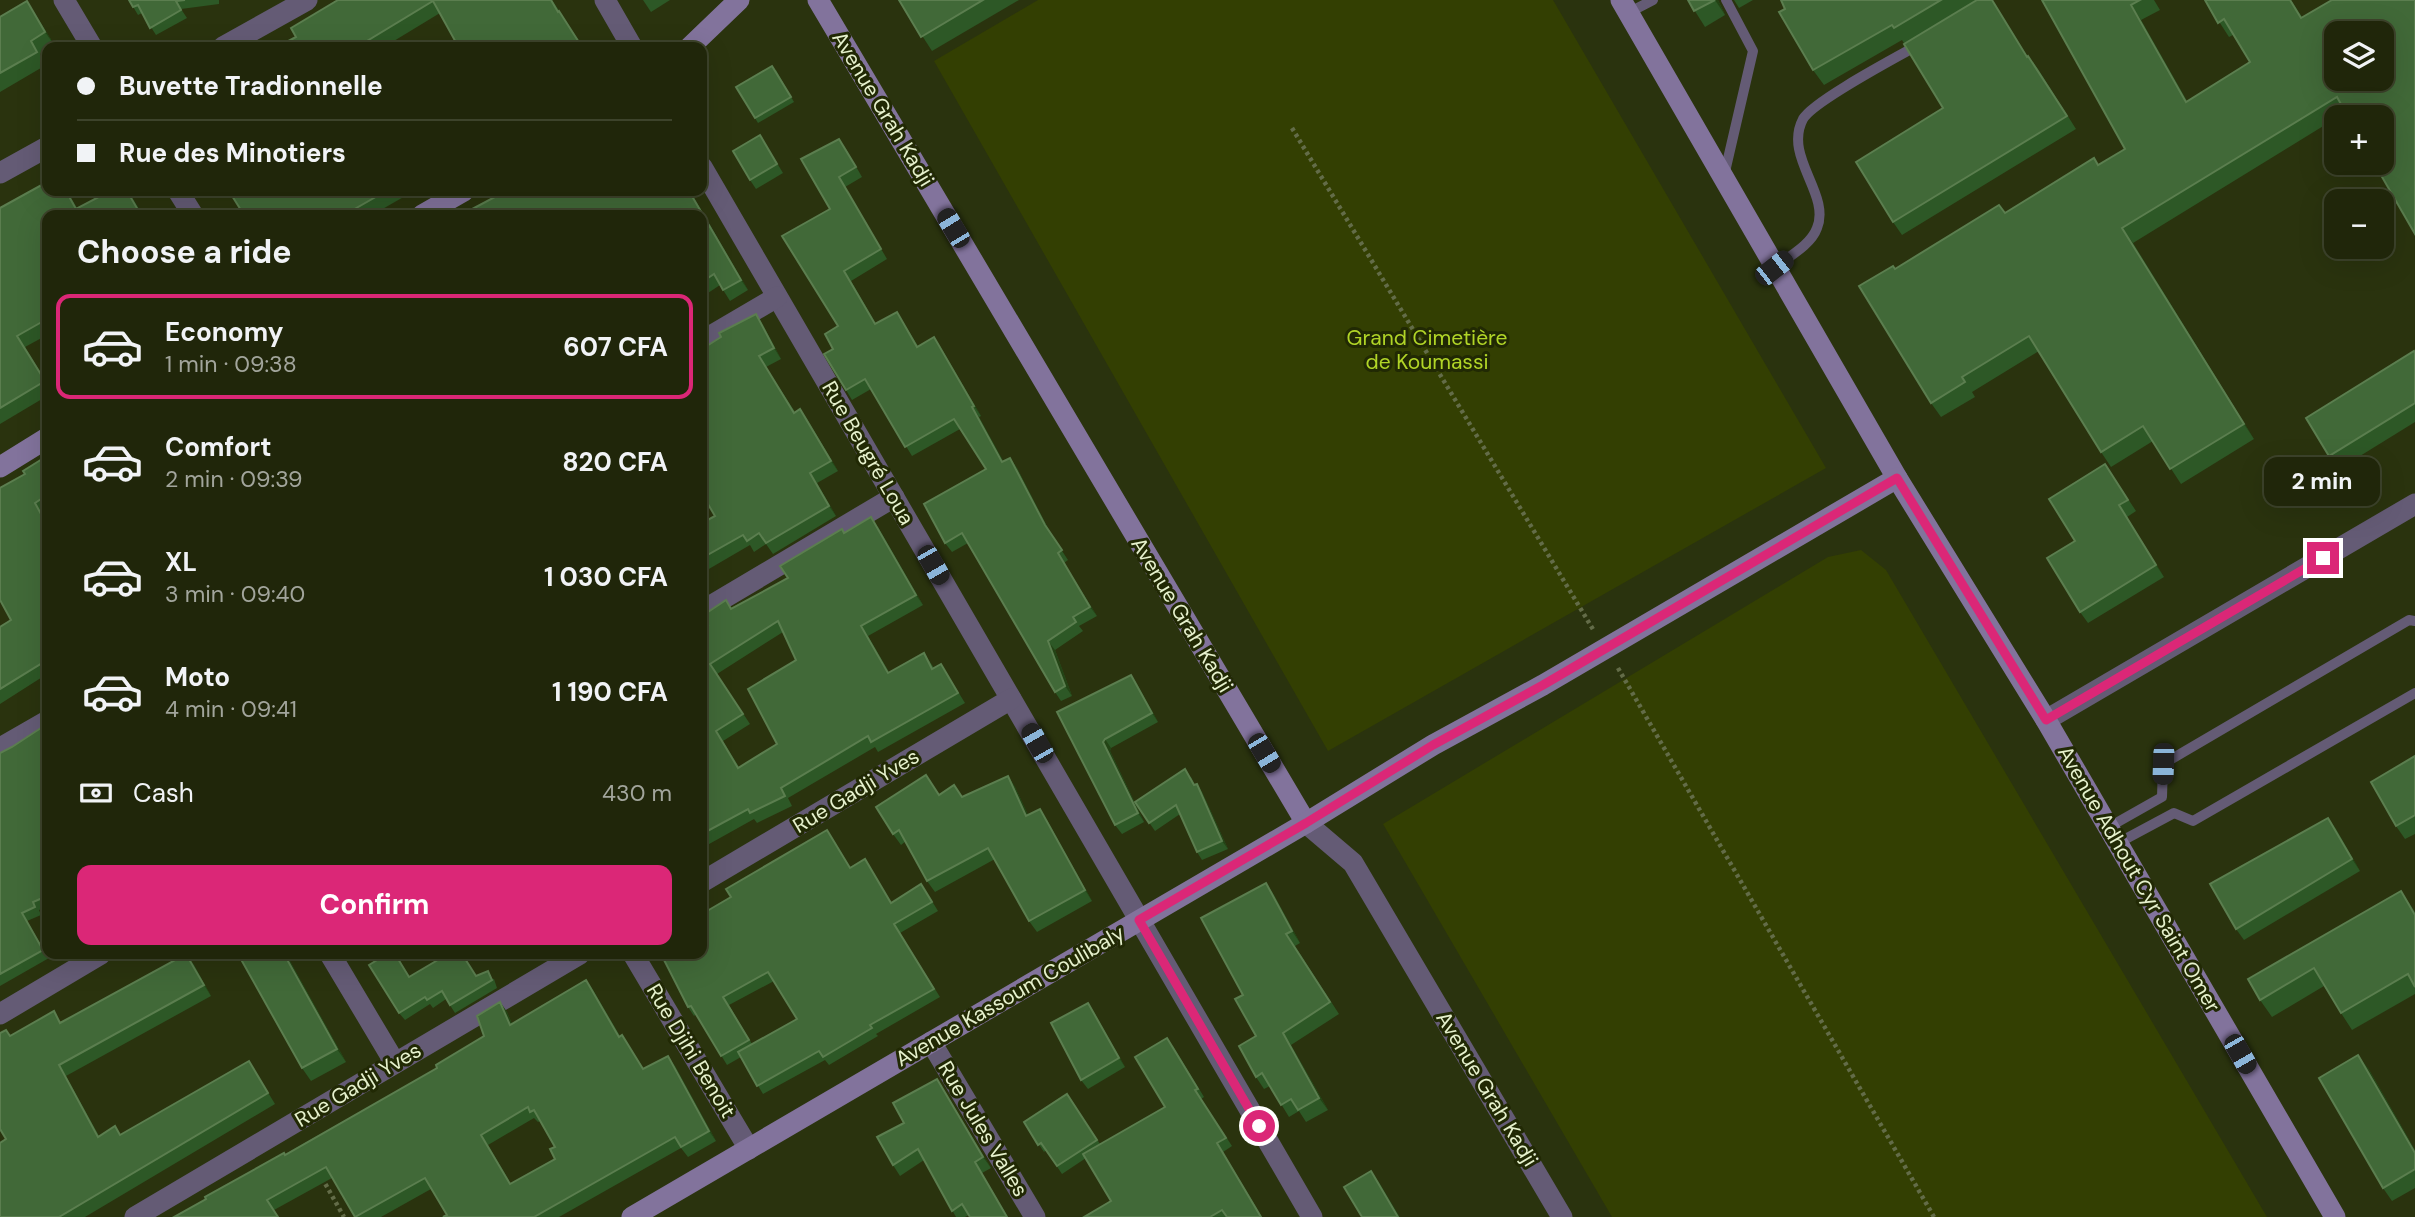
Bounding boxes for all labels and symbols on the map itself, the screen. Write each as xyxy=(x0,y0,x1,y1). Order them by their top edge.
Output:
street label: Avenue Grah Kadji xyxy=(826,26,940,192)
car xyxy=(934,205,973,251)
car xyxy=(1751,247,1798,289)
park label: Grand Cimetière de Koumassi xyxy=(1347,324,1507,376)
street label: Rue Beugré Loua xyxy=(815,376,921,530)
callout: 2 min xyxy=(2265,456,2381,505)
street label: Avenue Grah Kadji xyxy=(1125,532,1239,698)
car xyxy=(914,542,953,588)
route end xyxy=(2307,542,2339,574)
car xyxy=(1018,720,1057,766)
car xyxy=(1245,730,1284,776)
street label: Avenue Adhout Cyr Saint Omer xyxy=(2051,741,2227,1017)
street label: Rue Gadji Yves xyxy=(788,742,924,840)
car xyxy=(2152,743,2175,785)
street label: Avenue Kassoum Coulibaly xyxy=(890,919,1130,1073)
street label: Rue Djihi Benoit xyxy=(640,979,742,1123)
street label: Avenue Grah Kadji xyxy=(1430,1006,1544,1172)
car xyxy=(2221,1031,2260,1077)
street label: Rue Gadji Yves xyxy=(290,1036,426,1134)
street label: Rue Jules Valles xyxy=(931,1056,1035,1202)
route start xyxy=(1243,1110,1275,1142)

